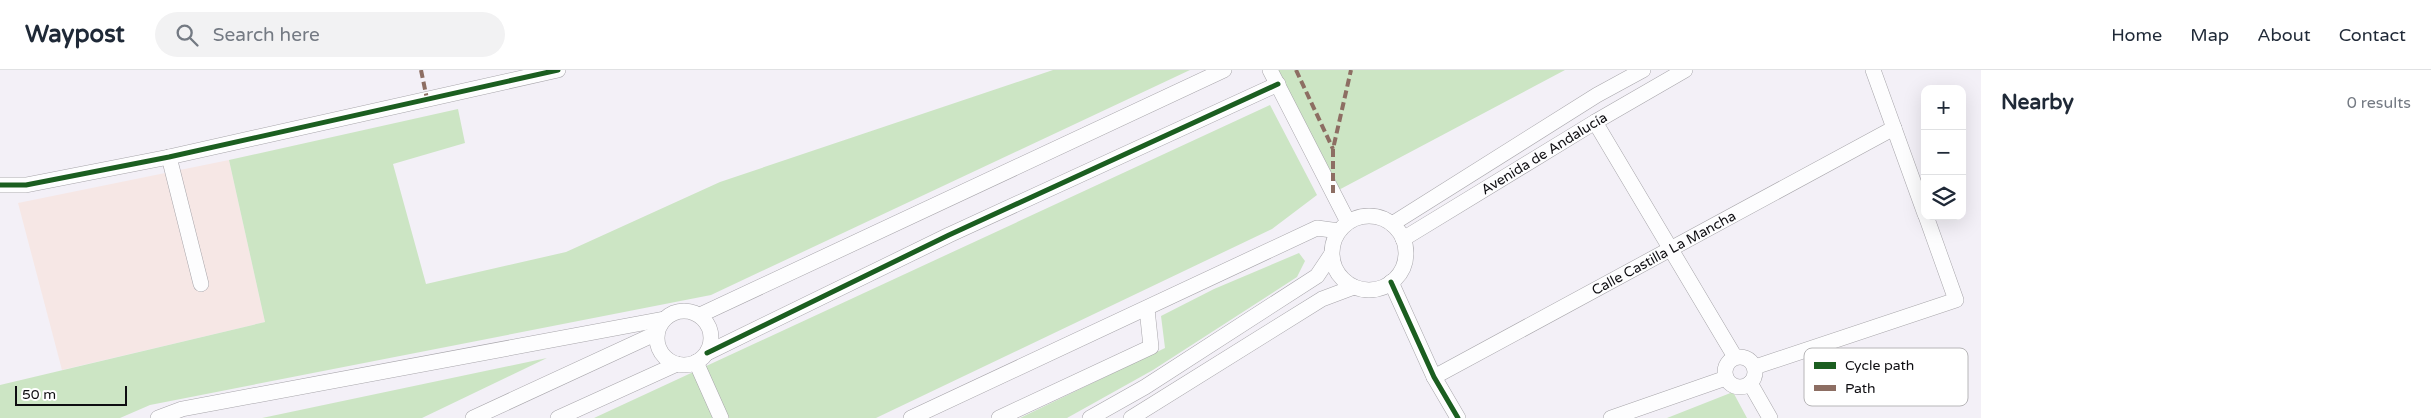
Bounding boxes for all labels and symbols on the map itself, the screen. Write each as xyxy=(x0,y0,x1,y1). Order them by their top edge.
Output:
street label: Avenida de Andalucía xyxy=(1478,109,1610,198)
street label: Calle Castilla La Mancha xyxy=(1589,207,1739,299)
legend xyxy=(1804,348,1968,406)
text: Cycle path xyxy=(1845,357,1914,374)
text: Path xyxy=(1845,380,1876,397)
scale bar xyxy=(15,383,128,406)

